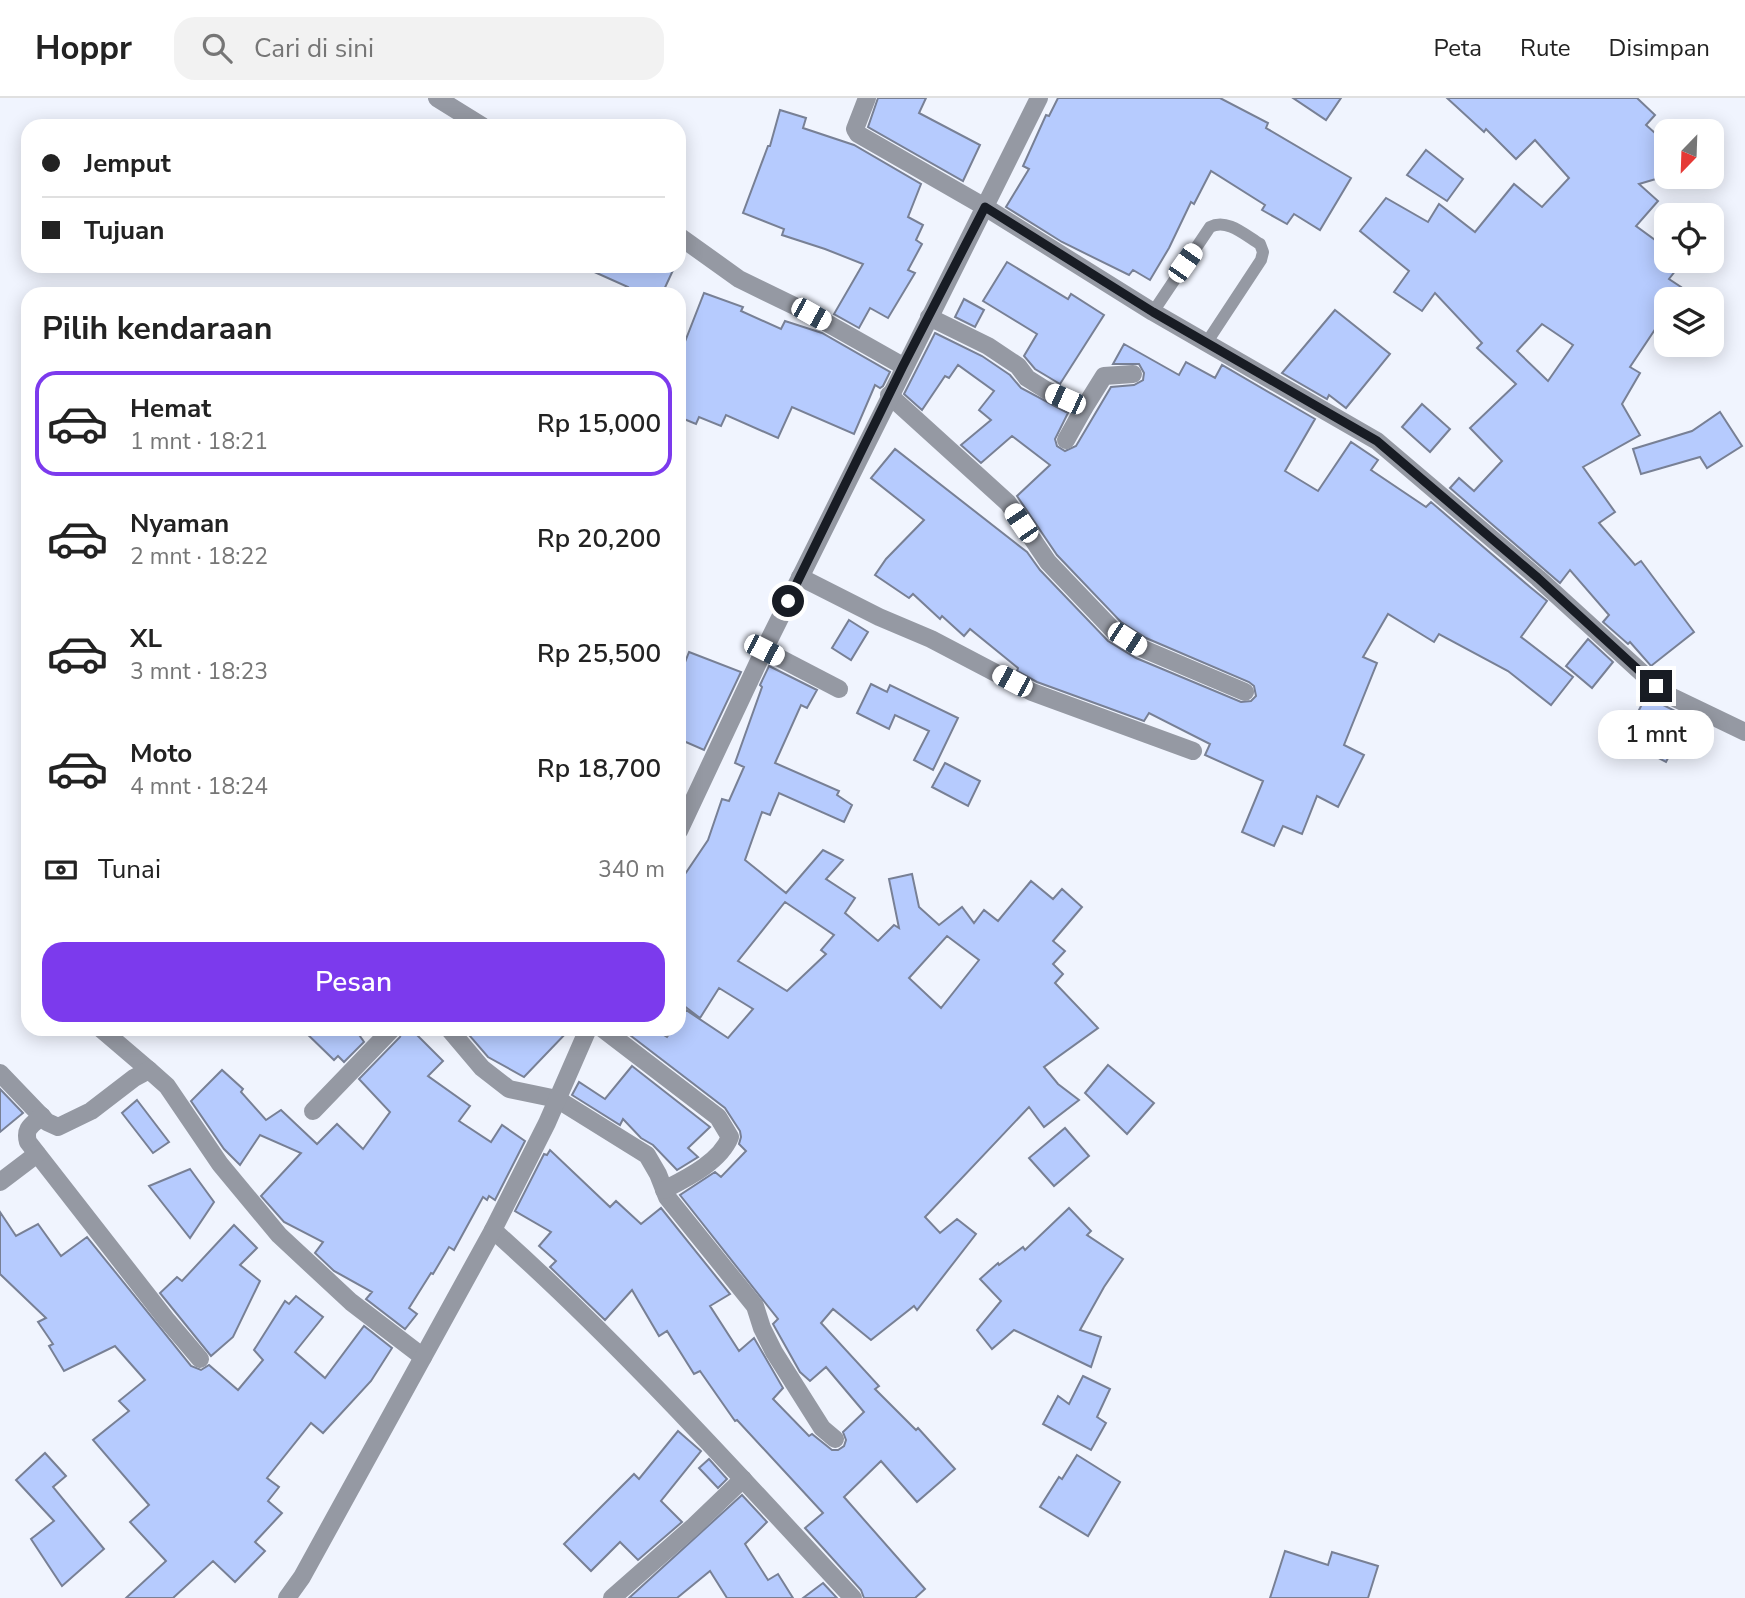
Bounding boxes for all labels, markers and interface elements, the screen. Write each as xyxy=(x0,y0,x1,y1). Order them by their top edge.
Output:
search box xyxy=(174,17,664,80)
text: Hoppr xyxy=(35,26,132,71)
icon: search xyxy=(198,29,236,67)
text: Cari di sini xyxy=(254,31,374,66)
text: Peta xyxy=(1433,32,1482,64)
text: Rute xyxy=(1520,32,1571,64)
text: Disimpan xyxy=(1609,32,1710,64)
north arrow xyxy=(1654,119,1724,189)
map controls xyxy=(1654,119,1724,357)
text: Jemput xyxy=(84,146,171,181)
button: locate xyxy=(1654,203,1724,273)
text: Tujuan xyxy=(84,213,164,248)
car xyxy=(1165,240,1206,286)
button: layers xyxy=(1654,287,1724,357)
car xyxy=(788,295,835,333)
text: Pilih kendaraan xyxy=(42,307,272,350)
car xyxy=(1042,381,1089,417)
text: Hemat xyxy=(130,391,211,426)
icon: car xyxy=(46,392,109,455)
text: Rp 15,000 xyxy=(537,406,661,441)
text: 1 mnt · 18:21 xyxy=(130,426,268,457)
car xyxy=(1001,500,1042,546)
text: Nyaman xyxy=(130,506,229,541)
icon: car xyxy=(46,507,109,570)
text: Rp 20,200 xyxy=(537,521,661,556)
text: 2 mnt · 18:22 xyxy=(130,541,268,572)
route start xyxy=(772,585,804,617)
car xyxy=(1104,619,1151,659)
text: XL xyxy=(130,621,162,656)
icon: car xyxy=(46,622,109,685)
car xyxy=(741,631,788,669)
text: Rp 25,500 xyxy=(537,636,661,671)
text: 3 mnt · 18:23 xyxy=(130,656,268,687)
car xyxy=(989,662,1036,700)
route end xyxy=(1640,670,1672,702)
callout: 1 mnt xyxy=(1598,710,1714,760)
text: 1 mnt xyxy=(1625,719,1687,750)
text: Moto xyxy=(130,736,192,771)
icon: car xyxy=(46,737,109,800)
text: Rp 18,700 xyxy=(537,751,661,786)
text: 4 mnt · 18:24 xyxy=(130,771,268,802)
icon: cash xyxy=(42,851,80,889)
text: Tunai xyxy=(98,852,161,887)
text: 340 m xyxy=(598,854,665,885)
button: Pesan xyxy=(42,942,665,1022)

